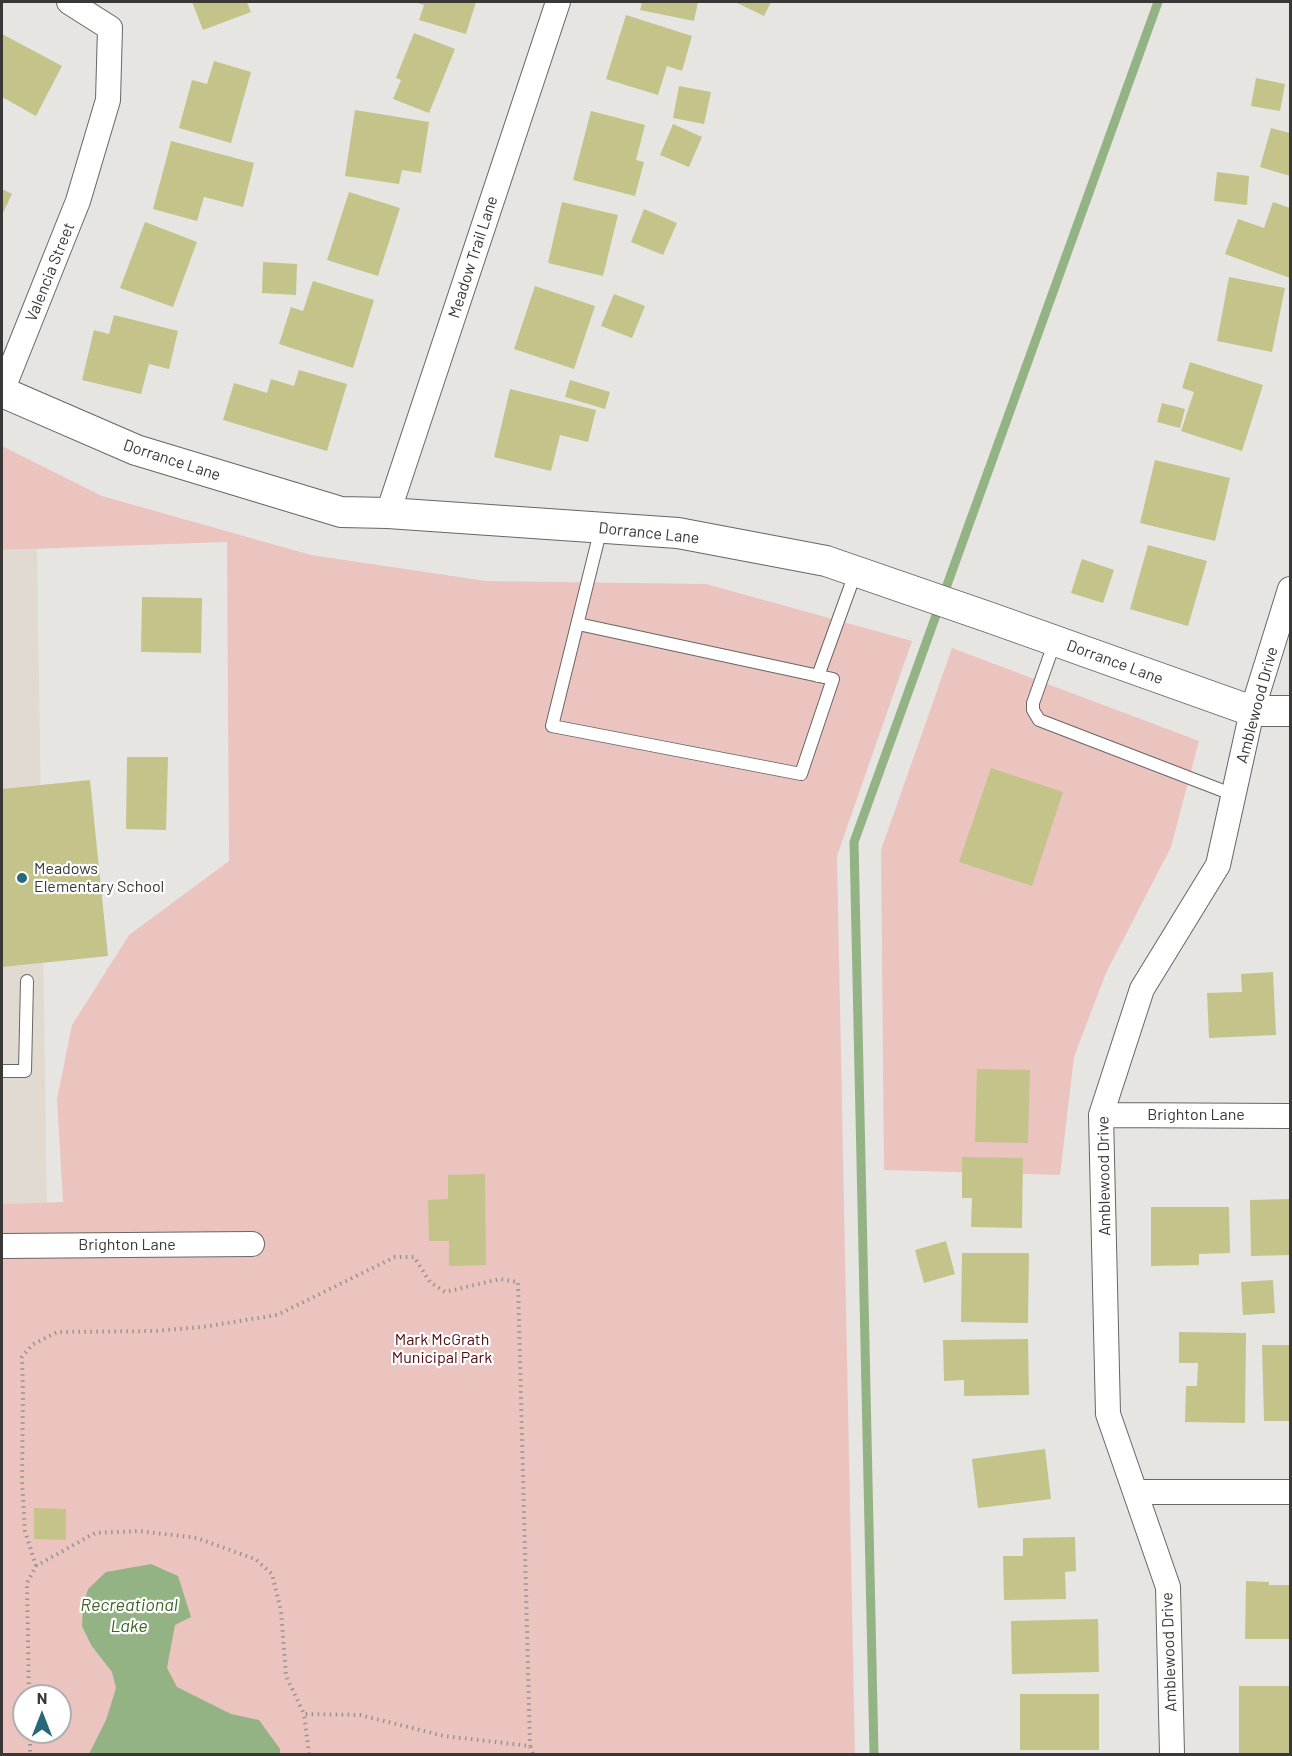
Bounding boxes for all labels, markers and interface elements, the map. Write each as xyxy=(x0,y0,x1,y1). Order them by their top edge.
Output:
street label: Meadow Trail Lane xyxy=(444,193,502,321)
street label: Valencia Street xyxy=(21,220,79,324)
street label: Dorrance Lane xyxy=(121,435,223,485)
street label: Dorrance Lane xyxy=(598,518,700,548)
street label: Dorrance Lane xyxy=(1064,636,1166,688)
street label: Amblewood Drive xyxy=(1232,645,1282,765)
place label: Meadows Elementary School xyxy=(34,859,164,897)
marker: Meadows Elementary School xyxy=(15,871,29,885)
street label: Brighton Lane xyxy=(1147,1105,1245,1125)
street label: Amblewood Drive xyxy=(1093,1116,1115,1236)
street label: Brighton Lane xyxy=(78,1235,176,1255)
park label: Mark McGrath Municipal Park xyxy=(392,1330,492,1368)
street label: Amblewood Drive xyxy=(1157,1592,1181,1712)
water label: Recreational Lake xyxy=(80,1594,178,1636)
north arrow xyxy=(12,1684,72,1744)
text: N xyxy=(37,1688,47,1707)

